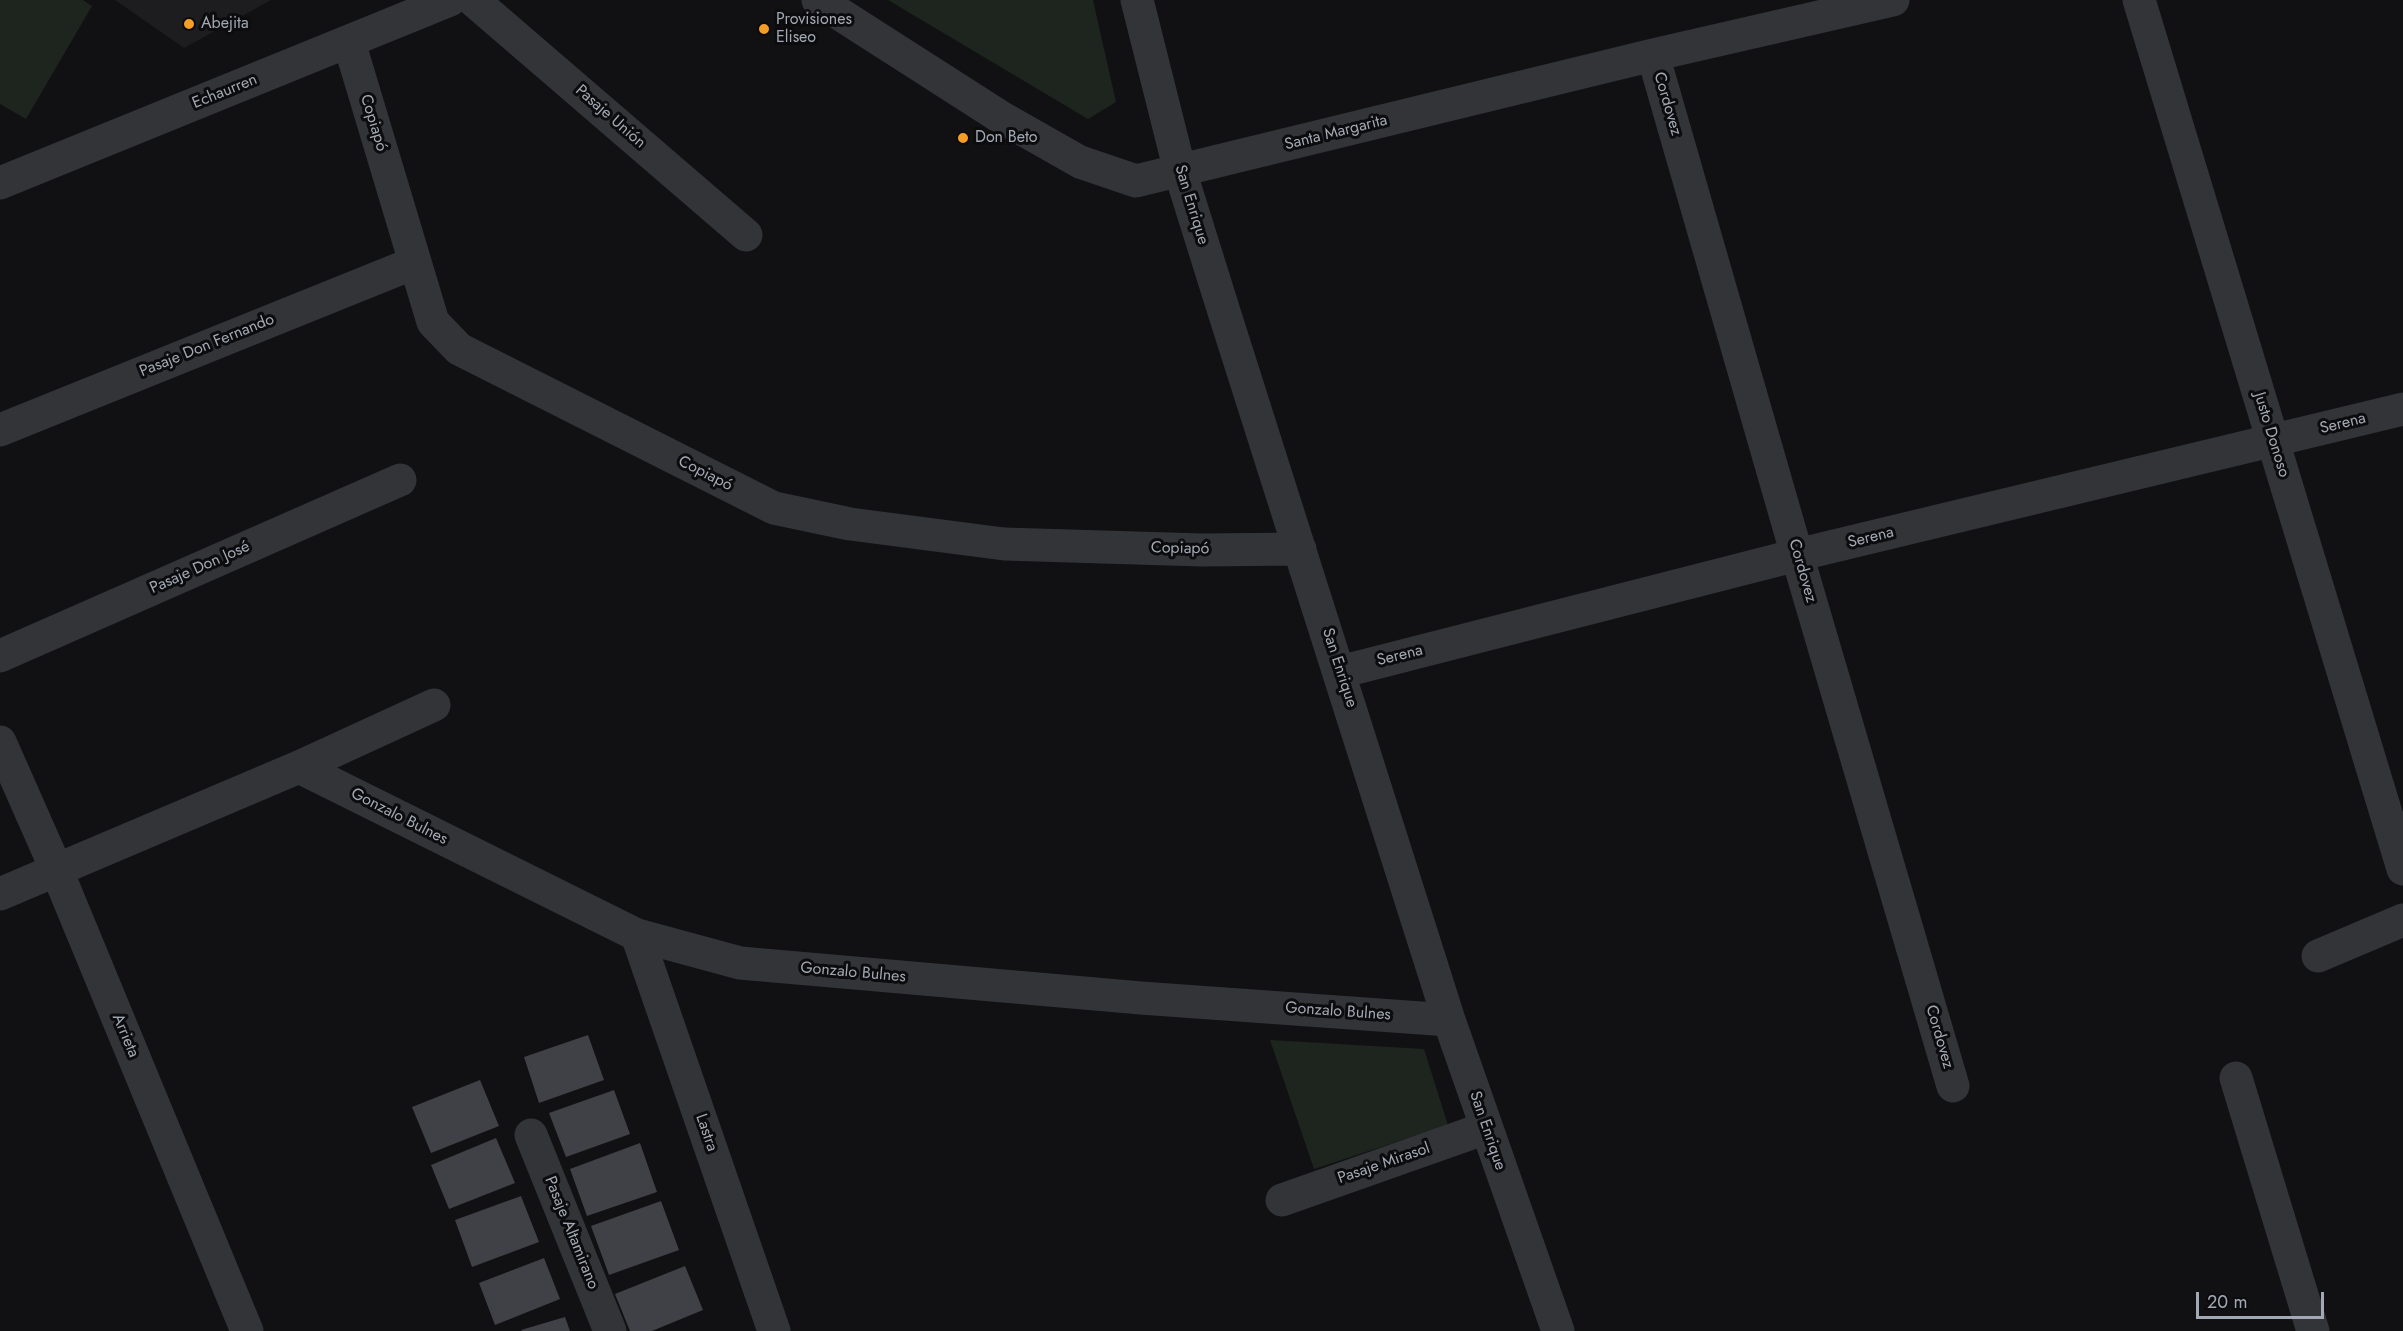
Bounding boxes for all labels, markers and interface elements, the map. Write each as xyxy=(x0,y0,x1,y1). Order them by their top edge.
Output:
place label: Provisiones Eliseo xyxy=(776,10,852,48)
place label: Abejita xyxy=(201,14,249,34)
marker: Abejita xyxy=(182,17,196,31)
marker: Provisiones Eliseo xyxy=(757,22,771,36)
street label: Echaurren xyxy=(190,70,260,114)
street label: Cordovez xyxy=(1649,70,1685,138)
street label: Pasaje Unión xyxy=(571,81,649,153)
street label: Copiapó xyxy=(355,92,391,154)
street label: Santa Margarita xyxy=(1283,111,1389,155)
place label: Don Beto xyxy=(975,128,1038,148)
marker: Don Beto xyxy=(956,131,970,145)
street label: San Enrique xyxy=(1170,163,1212,247)
street label: Pasaje Don Fernando xyxy=(137,310,277,382)
street label: Justo Donoso xyxy=(2249,390,2293,480)
street label: Serena xyxy=(2318,409,2368,439)
street label: Copiapó xyxy=(675,452,735,496)
street label: Serena xyxy=(1846,523,1896,553)
street label: Pasaje Don José xyxy=(147,537,253,599)
street label: Cordovez xyxy=(1784,537,1820,605)
street label: Copiapó xyxy=(1151,539,1209,559)
street label: San Enrique xyxy=(1317,626,1361,710)
street label: Serena xyxy=(1375,641,1425,671)
street label: Gonzalo Bulnes xyxy=(347,784,451,850)
street label: Gonzalo Bulnes xyxy=(799,959,907,987)
street label: Gonzalo Bulnes xyxy=(1285,999,1391,1025)
street label: Cordovez xyxy=(1921,1003,1957,1071)
street label: Arrieta xyxy=(107,1011,143,1061)
street label: San Enrique xyxy=(1465,1089,1509,1173)
street label: Lastra xyxy=(691,1112,721,1154)
street label: Pasaje Mirasol xyxy=(1335,1139,1433,1189)
street label: Pasaje Altamirano xyxy=(540,1174,602,1292)
scale bar xyxy=(2199,1280,2326,1318)
text: 20 m xyxy=(2207,1289,2247,1315)

